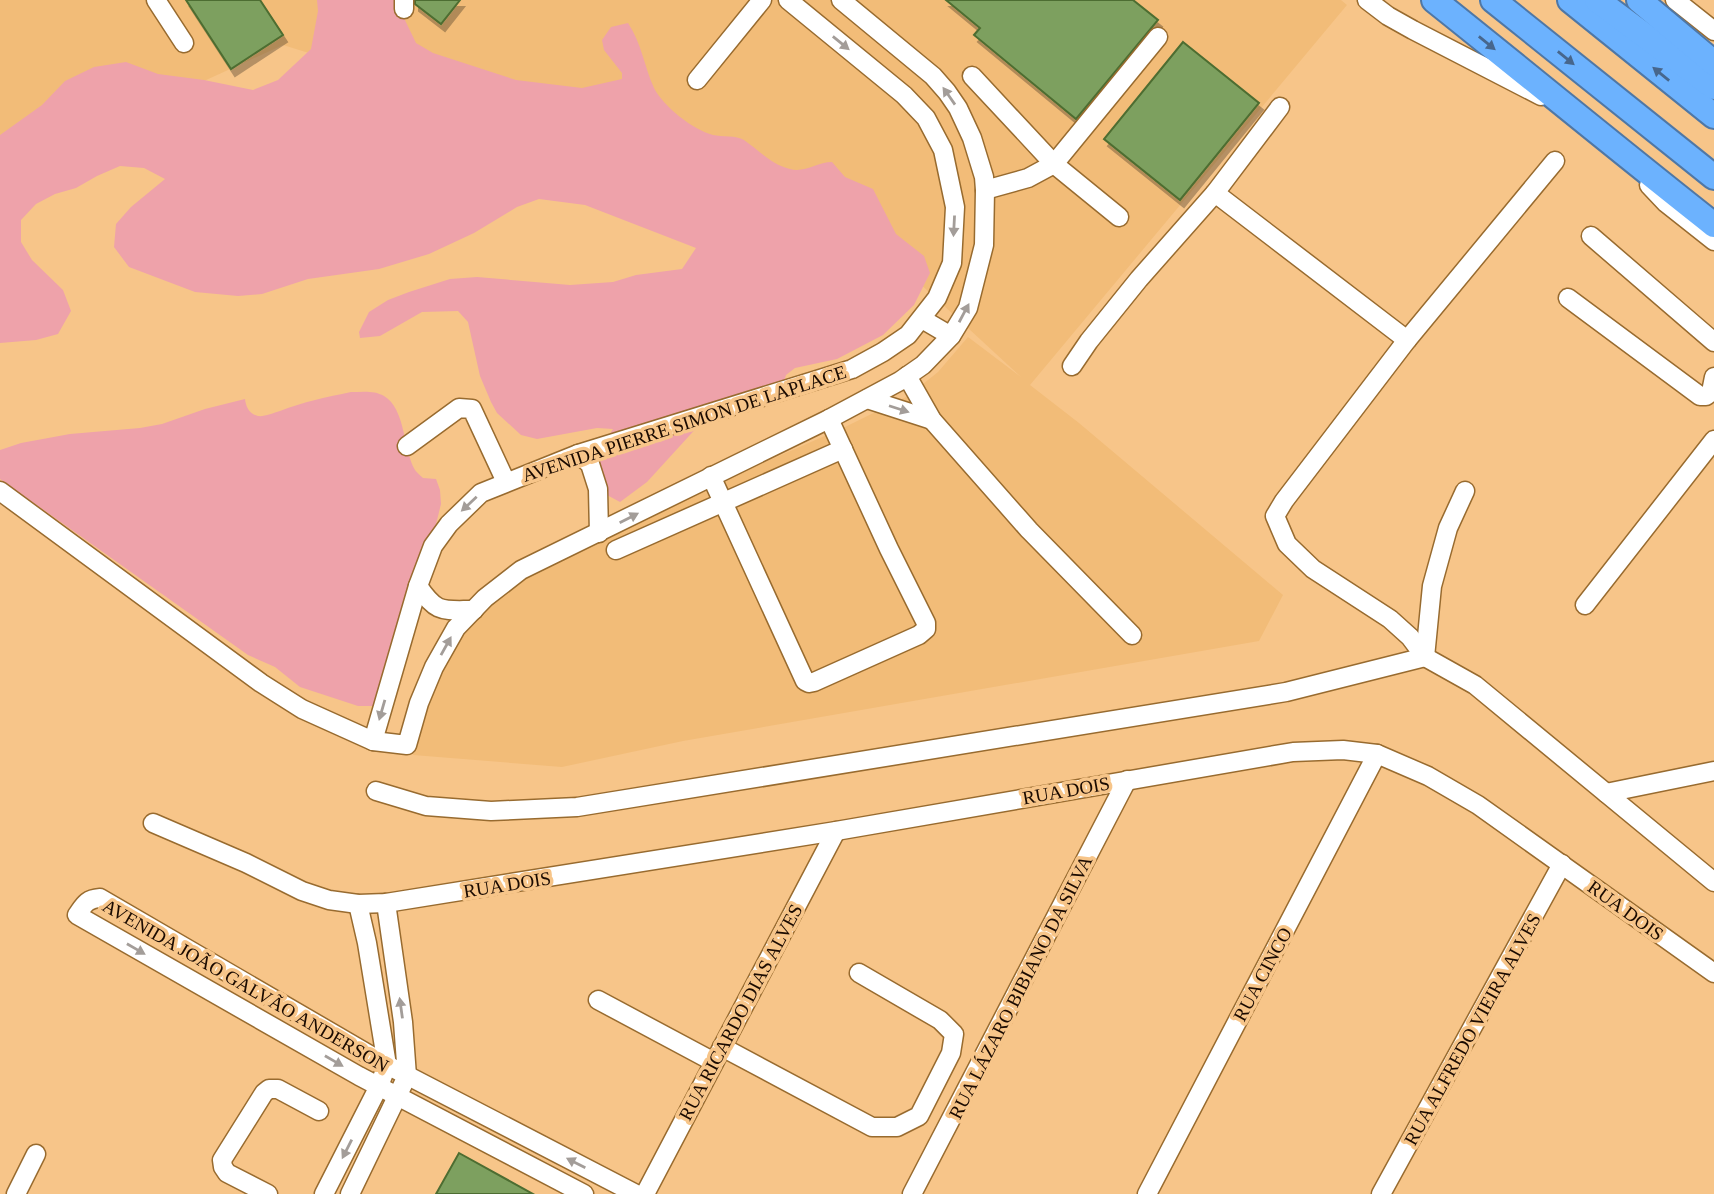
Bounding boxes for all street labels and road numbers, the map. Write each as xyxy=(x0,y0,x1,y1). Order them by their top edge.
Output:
street label: AVENIDA PIERRE SIMON DE LAPLACE xyxy=(519,361,849,486)
street label: RUA DOIS xyxy=(1021,772,1111,808)
street label: RUA LÁZARO BIBIANO DA SILVA xyxy=(945,852,1096,1122)
street label: RUA DOIS xyxy=(462,867,552,902)
street label: RUA DOIS xyxy=(1584,876,1668,945)
street label: AVENIDA JOÃO GALVÃO ANDERSON xyxy=(99,895,393,1076)
street label: RUA RICARDO DIAS ALVES xyxy=(674,901,806,1124)
street label: RUA ALFREDO VIEIRA ALVES xyxy=(1400,910,1545,1149)
street label: RUA CINCO xyxy=(1229,924,1296,1025)

